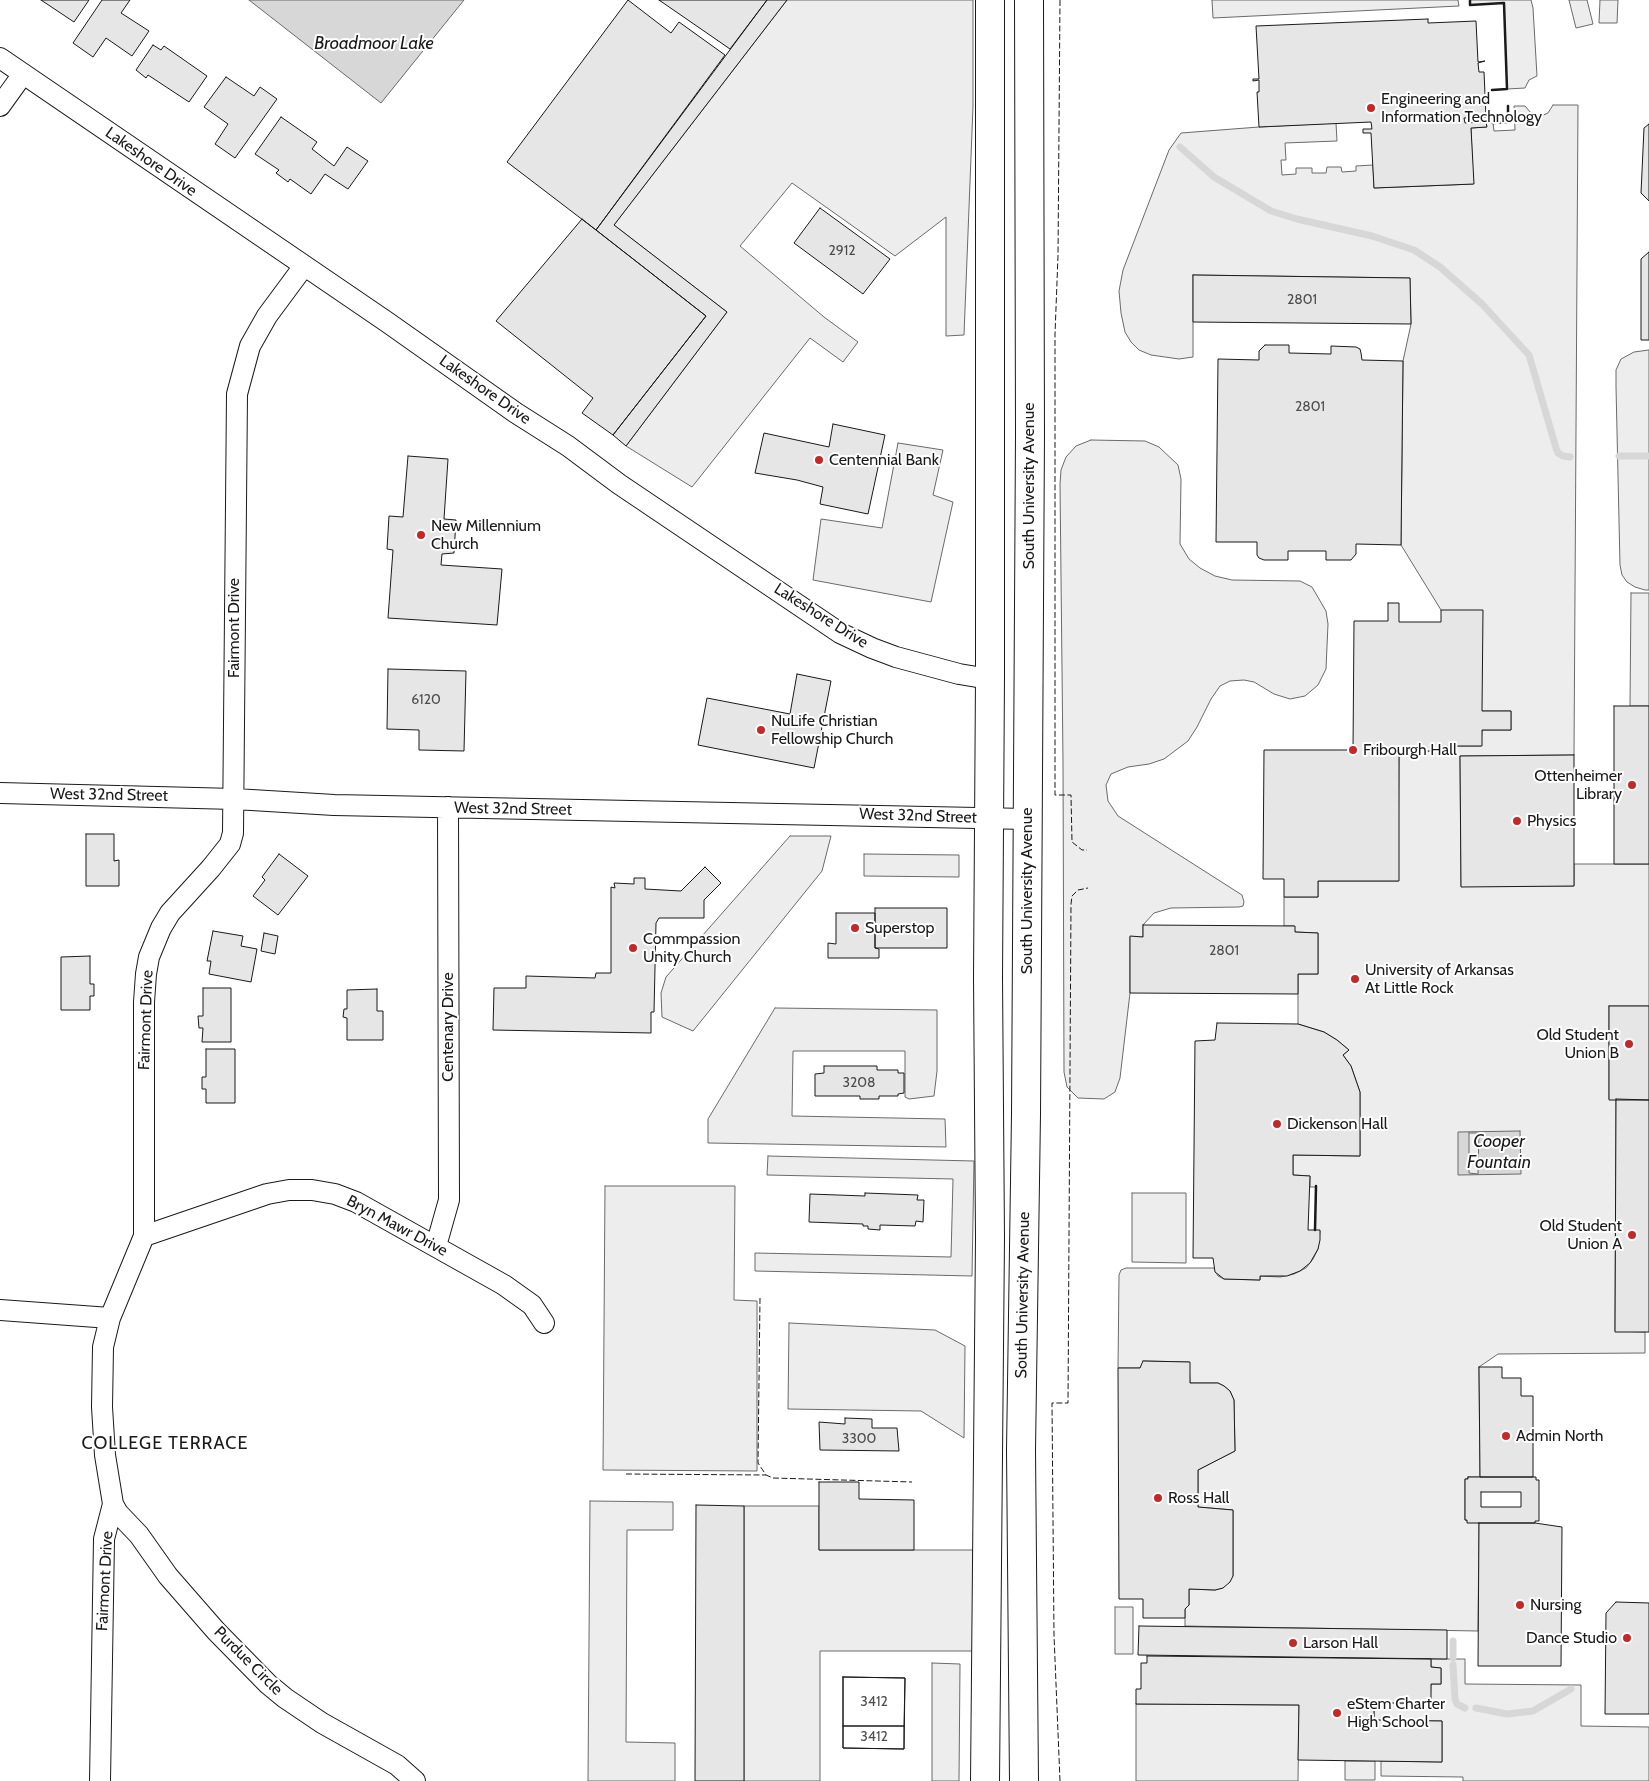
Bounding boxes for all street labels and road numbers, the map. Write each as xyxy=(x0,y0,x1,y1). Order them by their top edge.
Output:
street label: Lakeshore Drive xyxy=(102,123,200,201)
street label: Lakeshore Drive xyxy=(436,351,534,429)
street label: South University Avenue xyxy=(1019,403,1039,569)
street label: Fairmont Drive xyxy=(224,578,244,678)
street label: Lakeshore Drive xyxy=(770,579,872,653)
street label: West 32nd Street xyxy=(50,784,168,806)
street label: West 32nd Street xyxy=(454,798,572,820)
street label: West 32nd Street xyxy=(859,804,977,828)
street label: South University Avenue xyxy=(1017,808,1037,974)
street label: Fairmont Drive xyxy=(135,970,157,1070)
street label: Centenary Drive xyxy=(438,972,458,1082)
street label: Bryn Mawr Drive xyxy=(343,1191,451,1261)
street label: South University Avenue xyxy=(1012,1212,1034,1378)
street label: Fairmont Drive xyxy=(93,1531,117,1631)
street label: Purdue Circle xyxy=(210,1623,286,1699)

